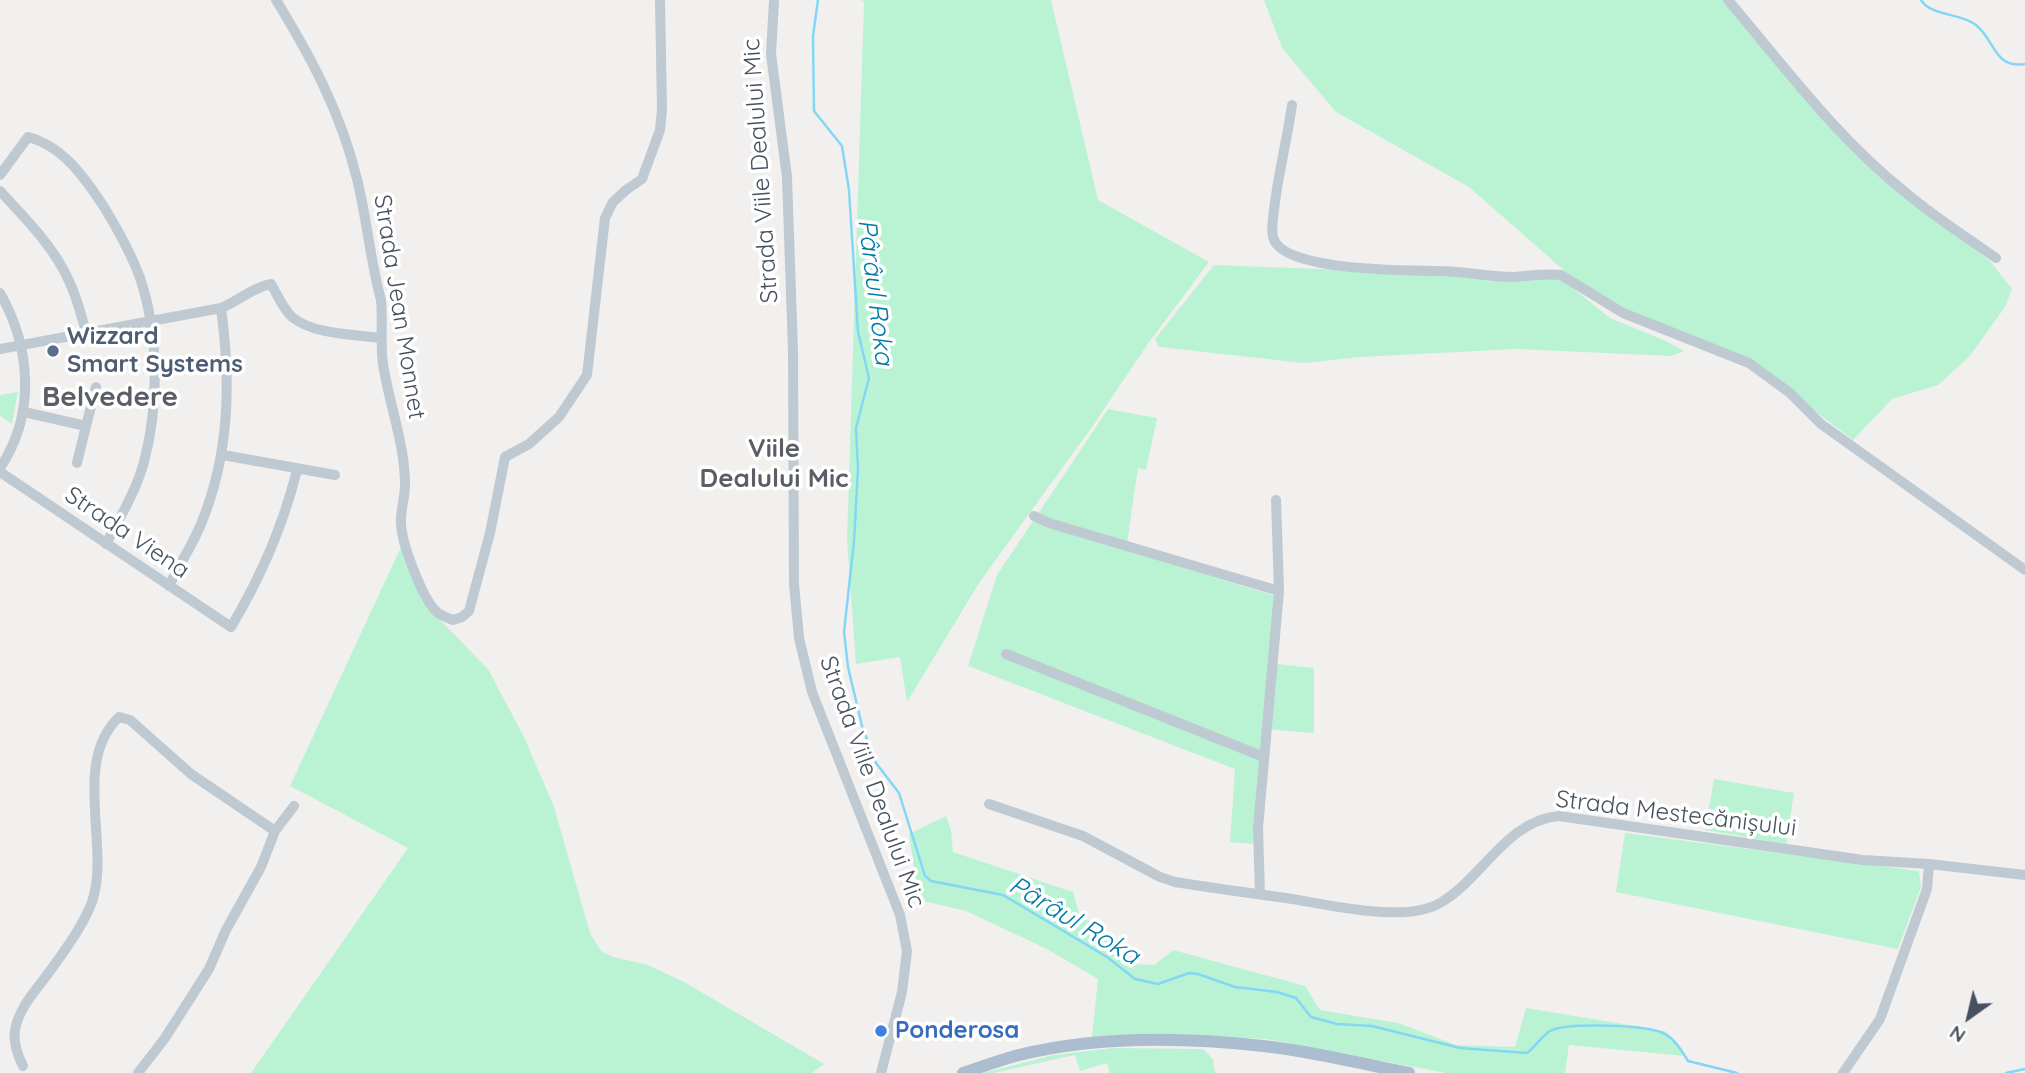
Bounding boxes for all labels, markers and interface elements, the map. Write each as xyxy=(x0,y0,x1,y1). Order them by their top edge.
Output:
street label: Strada Viile Dealului Mic xyxy=(737,38,785,304)
street label: Strada Jean Monnet xyxy=(367,193,431,421)
water label: Pârâul Roka xyxy=(851,217,899,367)
place label: Wizzard Smart Systems xyxy=(67,323,243,379)
marker: Wizzard Smart Systems xyxy=(45,343,61,359)
district label: Belvedere xyxy=(42,381,178,415)
district label: Viile Dealului Mic xyxy=(699,433,849,494)
street label: Strada Viena xyxy=(59,481,195,585)
street label: Strada Viile Dealului Mic xyxy=(813,652,931,912)
street label: Strada Mestecănișului xyxy=(1554,785,1798,843)
water label: Pârâul Roka xyxy=(1003,870,1145,972)
north arrow xyxy=(1934,982,2004,1052)
place label: Ponderosa xyxy=(895,1017,1019,1045)
text: N xyxy=(1945,1021,1970,1048)
marker: Ponderosa xyxy=(873,1023,889,1039)

